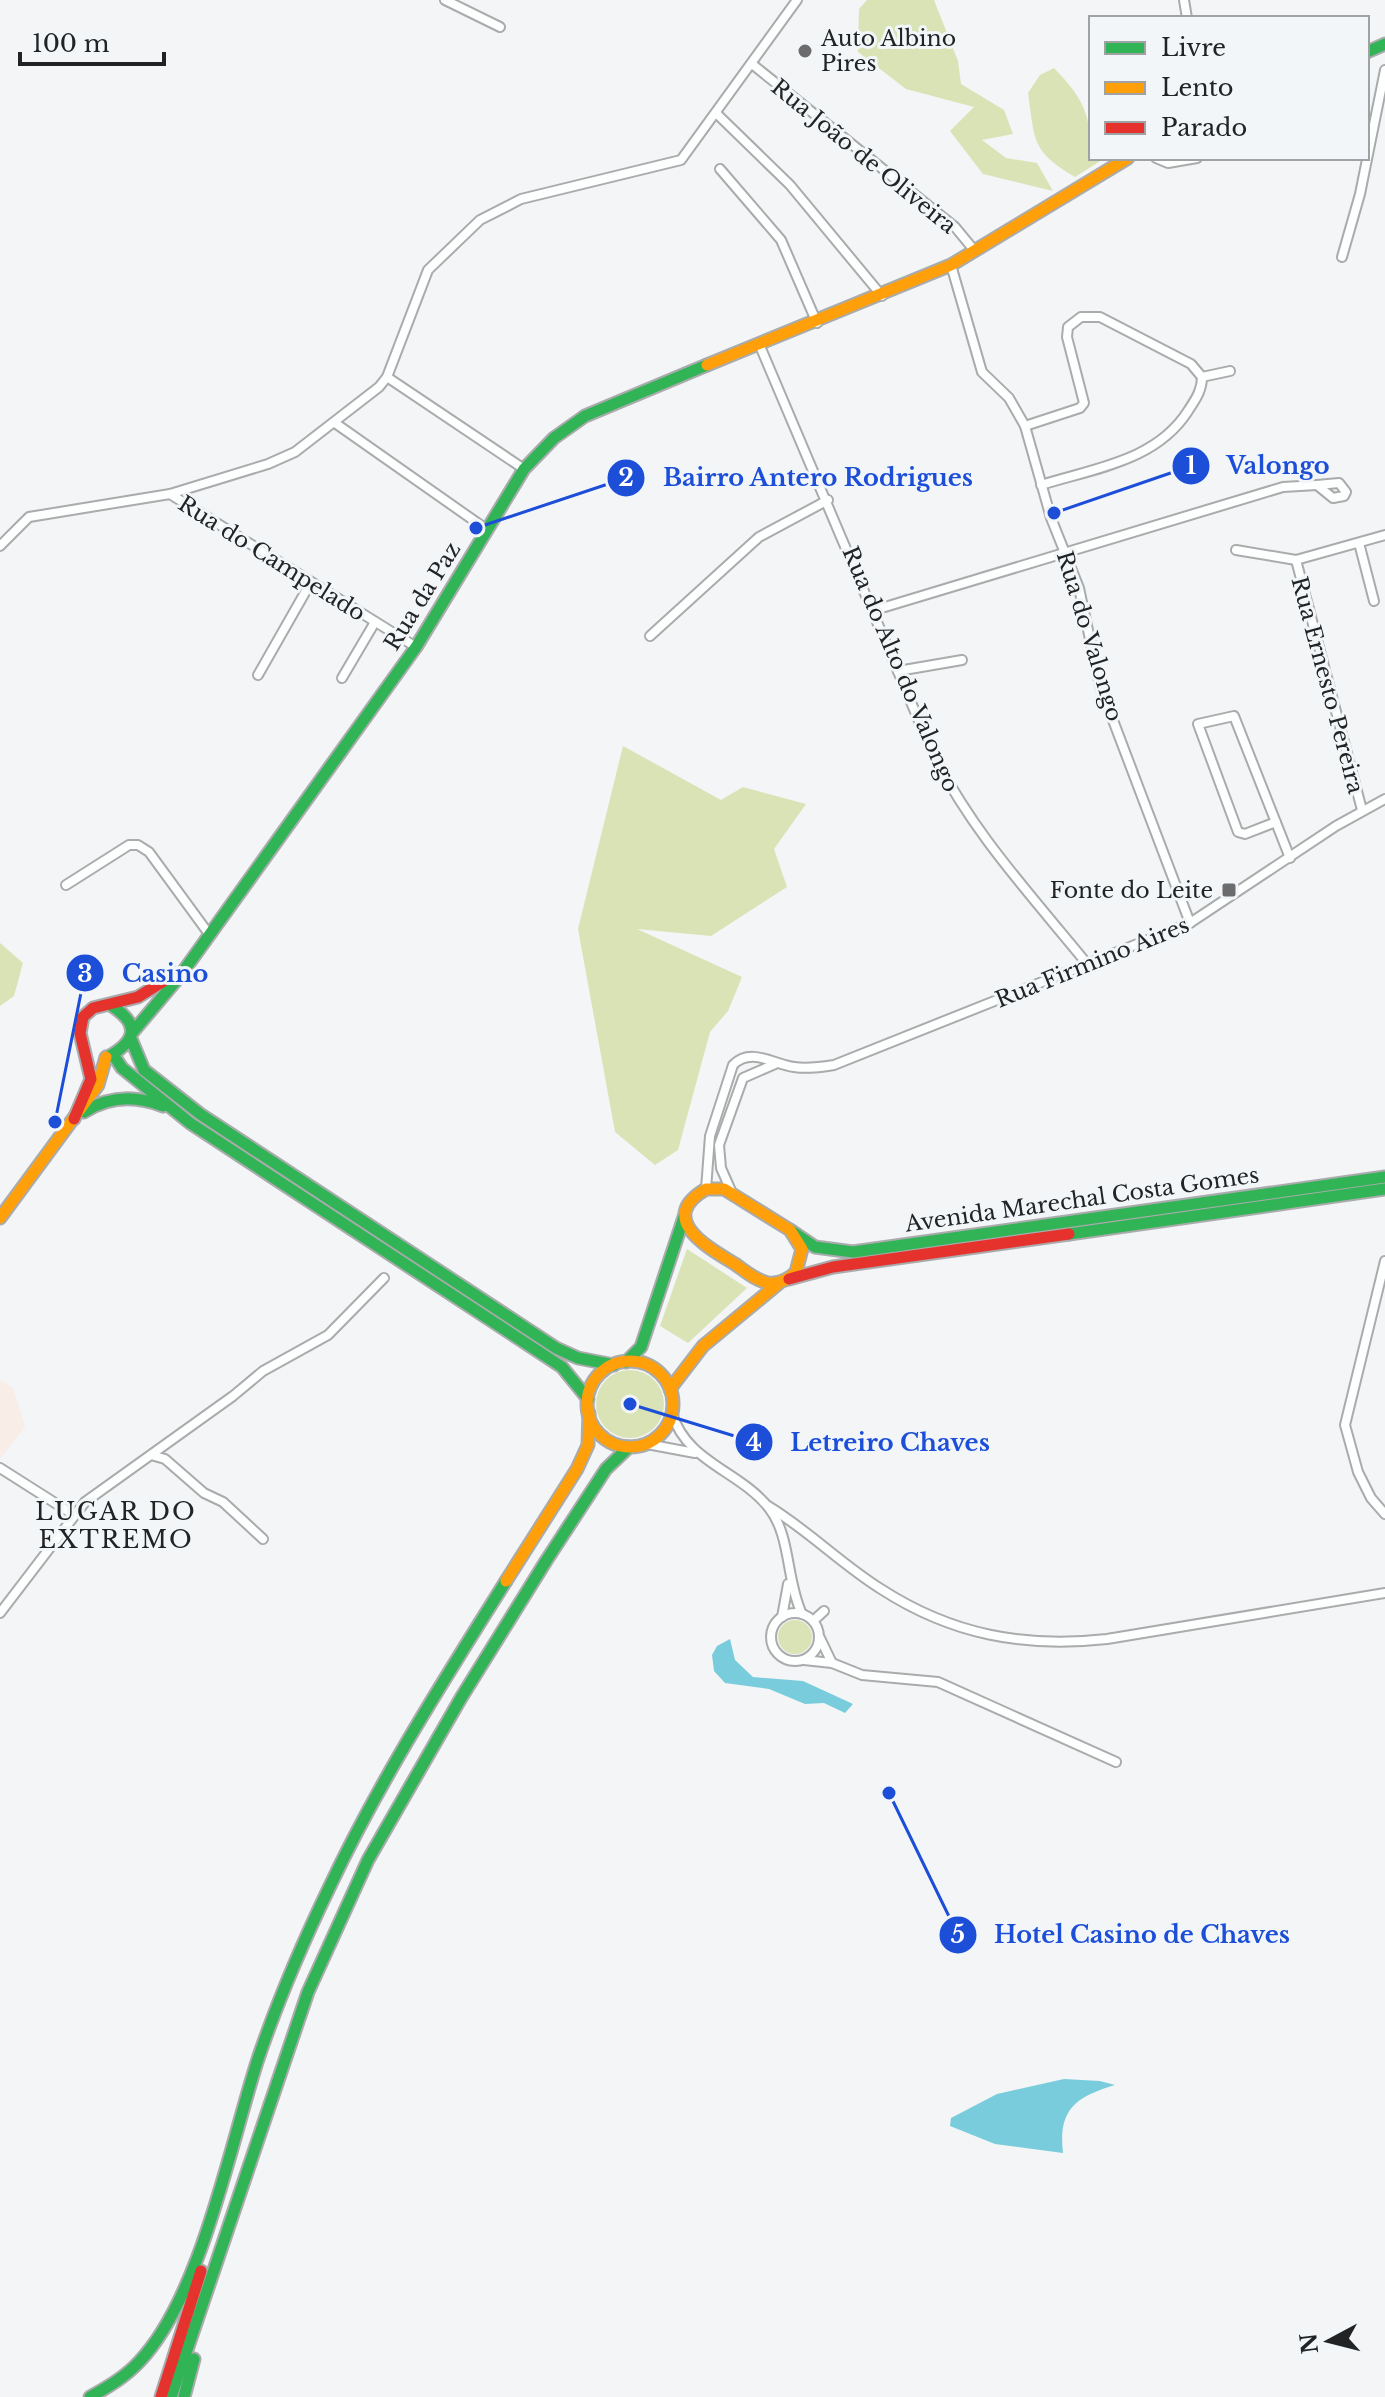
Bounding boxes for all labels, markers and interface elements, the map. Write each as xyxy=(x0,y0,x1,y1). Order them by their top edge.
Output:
scale bar xyxy=(20,16,164,66)
legend xyxy=(1089,16,1369,160)
place label: Auto Albino Pires xyxy=(820,25,956,77)
text: 100 m xyxy=(32,29,110,58)
text: Livre xyxy=(1161,33,1226,62)
marker: Auto Albino Pires xyxy=(796,42,814,60)
street label: Rua João de Oliveira xyxy=(766,73,962,240)
text: Lento xyxy=(1161,73,1234,102)
text: Parado xyxy=(1161,113,1247,142)
callout: Valongo xyxy=(1171,442,1346,490)
text: 1 xyxy=(1186,451,1196,480)
text: Valongo xyxy=(1225,451,1330,480)
callout: Bairro Antero Rodrigues xyxy=(606,454,989,502)
text: 2 xyxy=(618,463,634,492)
text: Bairro Antero Rodrigues xyxy=(663,463,973,492)
street label: Rua do Campelado xyxy=(173,490,370,627)
street label: Rua da Paz xyxy=(378,537,466,655)
street label: Rua do Alto do Valongo xyxy=(836,542,965,796)
street label: Rua do Valongo xyxy=(1051,548,1128,724)
street label: Rua Ernesto Pereira xyxy=(1286,574,1370,797)
place label: Fonte do Leite xyxy=(1050,877,1213,904)
marker: Fonte do Leite xyxy=(1220,881,1238,899)
street label: Rua Firmino Aires xyxy=(991,911,1193,1014)
callout: Casino xyxy=(65,949,224,997)
text: 3 xyxy=(77,959,93,988)
text: Casino xyxy=(122,959,208,988)
street label: Avenida Marechal Costa Gomes xyxy=(902,1161,1261,1238)
callout: Letreiro Chaves xyxy=(734,1418,1005,1466)
text: 4 xyxy=(746,1428,762,1457)
text: Letreiro Chaves xyxy=(790,1428,990,1457)
district label: LUGAR DO EXTREMO xyxy=(35,1497,197,1554)
callout: Hotel Casino de Chaves xyxy=(938,1911,1306,1959)
text: 5 xyxy=(951,1920,965,1949)
text: Hotel Casino de Chaves xyxy=(994,1920,1290,1949)
north arrow xyxy=(1289,2301,1369,2381)
text: N xyxy=(1295,2331,1324,2355)

